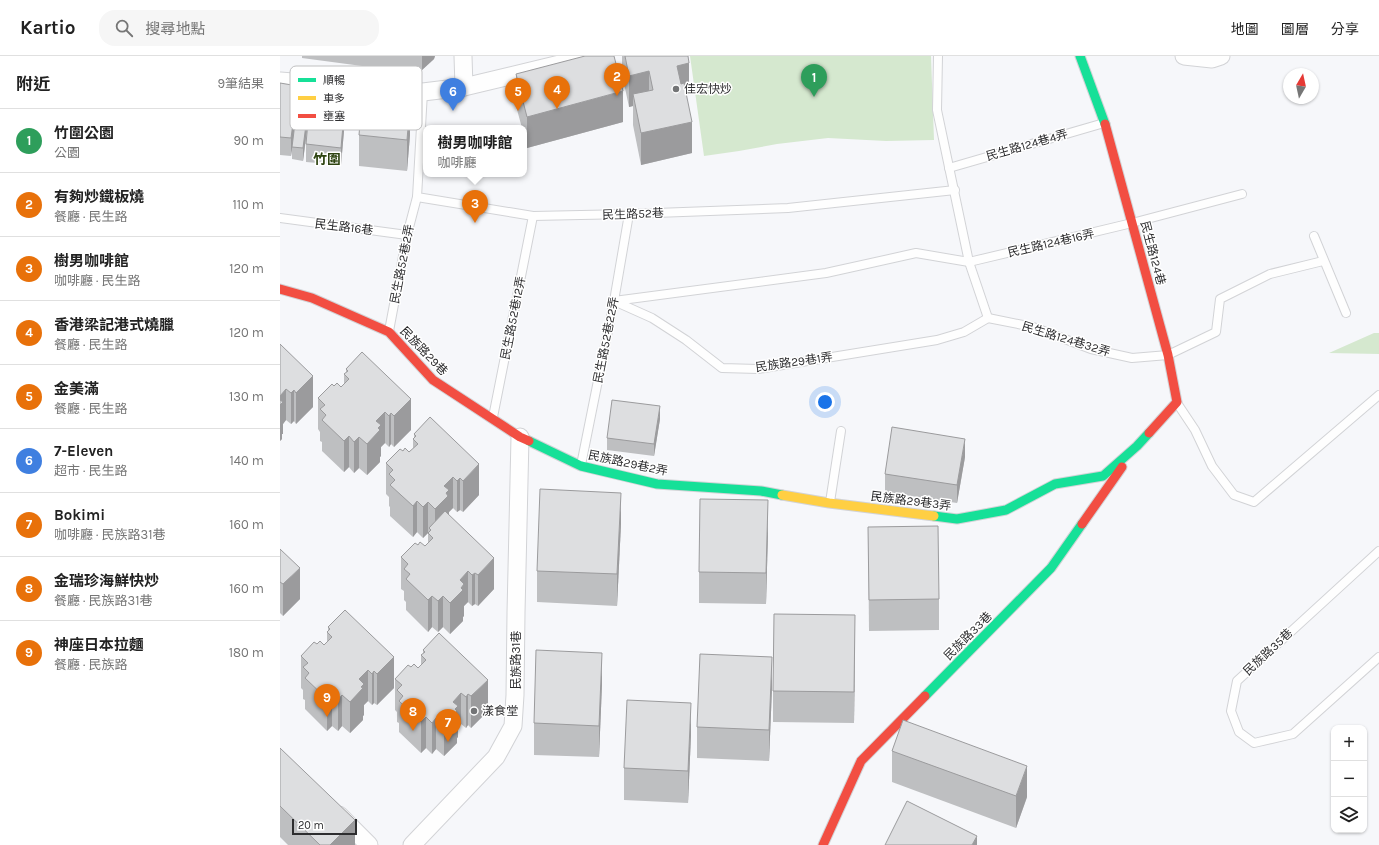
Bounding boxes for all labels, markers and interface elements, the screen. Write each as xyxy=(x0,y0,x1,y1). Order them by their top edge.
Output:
search box xyxy=(99,10,379,46)
text: Kartio xyxy=(20,17,75,39)
icon: search xyxy=(113,17,135,39)
text: 搜尋地點 xyxy=(145,20,206,38)
text: 地圖 xyxy=(1231,21,1259,38)
text: 圖層 xyxy=(1281,21,1309,38)
text: 分享 xyxy=(1331,21,1359,38)
pin: 2 xyxy=(604,63,630,96)
pin: 1 xyxy=(801,64,827,97)
legend xyxy=(290,66,422,130)
north arrow xyxy=(1283,68,1319,104)
text: 附近 xyxy=(16,74,50,94)
text: 順暢 xyxy=(323,74,345,87)
text: 9筆結果 xyxy=(217,76,264,91)
pin: 4 xyxy=(544,76,570,109)
pin: 6 xyxy=(440,78,466,111)
pin: 5 xyxy=(505,78,531,111)
place label: 佳宏快炒 xyxy=(684,82,732,96)
marker: 佳宏快炒 xyxy=(671,84,681,94)
text: 車多 xyxy=(323,92,345,105)
text: 壅塞 xyxy=(323,110,345,123)
text: 竹圍公園 xyxy=(54,124,114,142)
popup xyxy=(423,125,527,177)
street label: 民生路124巷4弄 xyxy=(985,127,1069,163)
text: 1 xyxy=(27,133,31,148)
text: 90 m xyxy=(233,133,264,148)
text: 樹男咖啡館 xyxy=(437,134,513,152)
text: 公園 xyxy=(54,145,80,160)
district label: 竹圍 xyxy=(313,151,341,168)
text: 咖啡廳 xyxy=(437,155,477,170)
text: 有夠炒鐵板燒 xyxy=(54,188,144,206)
pin: 3 xyxy=(462,190,488,223)
text: 2 xyxy=(25,197,33,212)
text: 110 m xyxy=(232,197,264,212)
street label: 民生路52巷 xyxy=(602,206,664,222)
text: 餐廳 · 民生路 xyxy=(54,209,128,224)
street label: 民生路16巷 xyxy=(314,216,374,238)
street label: 民生路124巷 xyxy=(1138,219,1168,287)
street label: 民生路52巷2弄 xyxy=(387,223,417,305)
street label: 民生路124巷16弄 xyxy=(1006,226,1096,260)
text: 樹男咖啡館 xyxy=(54,252,129,270)
text: 3 xyxy=(25,261,33,276)
text: 120 m xyxy=(229,261,264,276)
text: 咖啡廳 · 民生路 xyxy=(54,273,141,288)
street label: 民生路52巷12弄 xyxy=(498,275,528,361)
street label: 民生路52巷22弄 xyxy=(591,296,621,384)
text: 香港梁記港式燒臘 xyxy=(54,316,174,334)
street label: 民生路124巷32弄 xyxy=(1020,319,1112,359)
street label: 民族路29巷 xyxy=(397,324,451,378)
text: 4 xyxy=(25,325,33,340)
text: 120 m xyxy=(229,325,264,340)
text: 餐廳 · 民生路 xyxy=(54,337,128,352)
street label: 民族路29巷1弄 xyxy=(754,350,834,374)
text: 金美滿 xyxy=(54,380,99,398)
text: 5 xyxy=(25,389,33,404)
text: 130 m xyxy=(229,389,264,404)
your location xyxy=(815,392,835,412)
text: 餐廳 · 民生路 xyxy=(54,401,128,416)
text: 7-Eleven xyxy=(54,442,113,460)
street label: 民族路29巷2弄 xyxy=(587,448,669,478)
text: 6 xyxy=(25,453,33,468)
text: 140 m xyxy=(229,453,264,468)
text: 超市 · 民生路 xyxy=(54,463,128,478)
street label: 民族路29巷3弄 xyxy=(870,489,952,513)
text: Bokimi xyxy=(54,506,105,524)
text: 7 xyxy=(26,517,32,532)
text: 160 m xyxy=(229,517,264,532)
text: 咖啡廳 · 民族路31巷 xyxy=(54,527,165,542)
text: 金瑞珍海鮮快炒 xyxy=(54,572,159,590)
text: 8 xyxy=(25,581,33,596)
text: 160 m xyxy=(229,581,264,596)
text: 餐廳 · 民族路31巷 xyxy=(54,593,152,608)
street label: 民族路33巷 xyxy=(941,609,995,663)
street label: 民族路35巷 xyxy=(1241,626,1295,678)
street label: 民族路31巷 xyxy=(509,630,523,690)
text: 神座日本拉麵 xyxy=(54,636,144,654)
text: 9 xyxy=(25,645,33,660)
text: 180 m xyxy=(229,645,264,660)
text: 餐廳 · 民族路 xyxy=(54,657,128,672)
pin: 9 xyxy=(314,684,340,717)
pin: 8 xyxy=(400,698,426,731)
place label: 漾食堂 xyxy=(482,704,518,718)
marker: 漾食堂 xyxy=(469,706,479,716)
pin: 7 xyxy=(435,709,461,742)
map controls xyxy=(1331,725,1367,833)
button: + xyxy=(1331,725,1367,761)
button: − xyxy=(1331,761,1367,797)
button: layers xyxy=(1331,797,1367,833)
scale bar xyxy=(292,817,357,836)
text: 20 m xyxy=(298,819,324,832)

